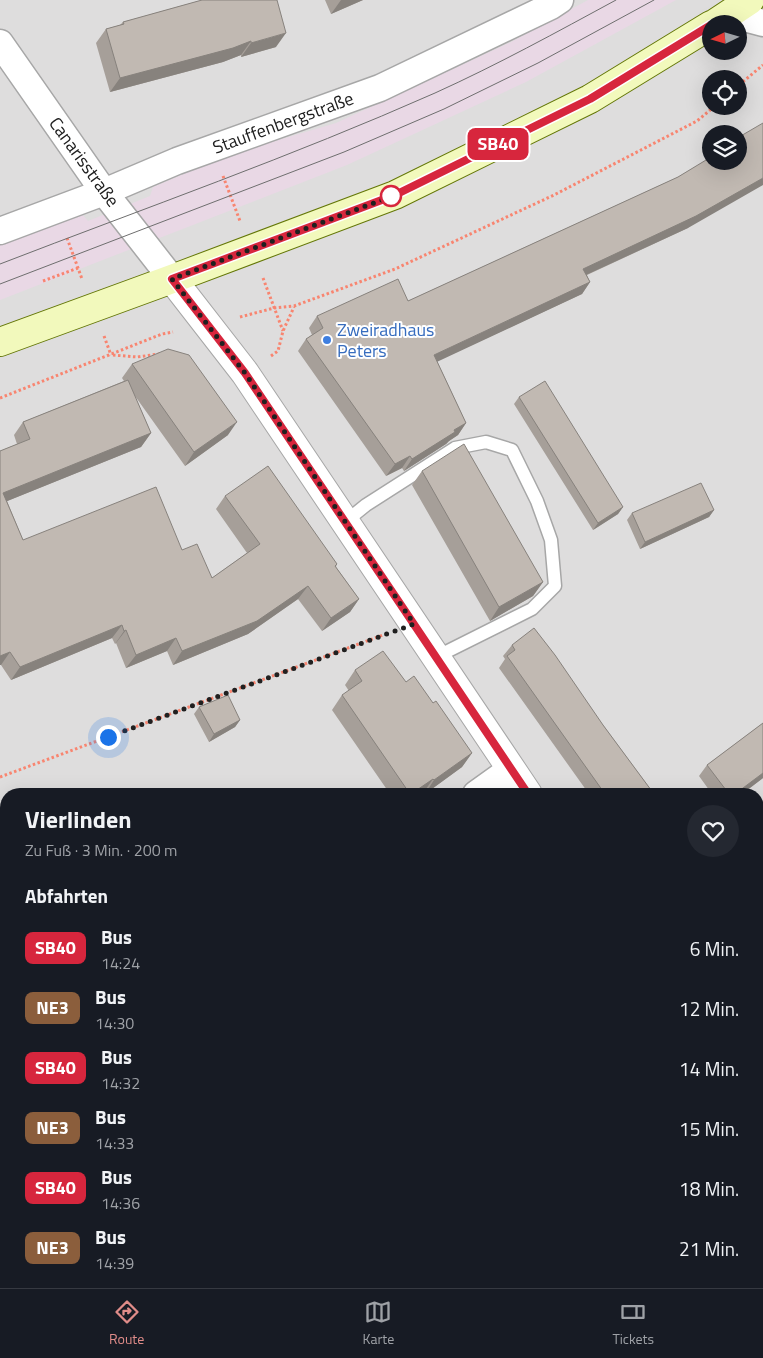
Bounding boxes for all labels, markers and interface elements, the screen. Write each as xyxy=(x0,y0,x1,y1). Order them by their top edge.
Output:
north arrow xyxy=(702,15,748,60)
map controls xyxy=(702,15,747,170)
button: locate xyxy=(702,70,747,115)
street label: Stauffenbergstraße xyxy=(209,84,357,161)
street label: Canarisstraße xyxy=(43,111,126,212)
button: layers xyxy=(702,125,747,170)
line badge: SB40 xyxy=(463,128,533,160)
text: SB40 xyxy=(478,130,518,157)
unlabelled marker xyxy=(380,185,402,207)
place label: Zweiradhaus Peters xyxy=(337,316,434,364)
marker: Zweiradhaus Peters xyxy=(321,334,333,346)
your location xyxy=(96,725,121,750)
text: Vierlinden xyxy=(25,801,131,837)
button: heart xyxy=(687,805,739,857)
text: Zu Fuß · 3 Min. · 200 m xyxy=(25,838,178,862)
text: Abfahrten xyxy=(25,881,108,910)
text: Bus xyxy=(101,922,132,951)
text: SB40 xyxy=(35,934,76,961)
text: 6 Min. xyxy=(690,934,739,963)
text: 14:24 xyxy=(101,951,140,975)
text: Bus xyxy=(95,982,126,1011)
text: NE3 xyxy=(36,994,69,1021)
text: 12 Min. xyxy=(679,994,739,1023)
text: 14:30 xyxy=(95,1011,134,1035)
text: Bus xyxy=(101,1042,132,1071)
text: SB40 xyxy=(35,1054,76,1081)
text: 14 Min. xyxy=(679,1054,739,1083)
text: 14:32 xyxy=(101,1071,140,1095)
text: Bus xyxy=(95,1102,126,1131)
text: NE3 xyxy=(36,1114,69,1141)
text: 15 Min. xyxy=(679,1114,739,1143)
text: 14:33 xyxy=(95,1131,134,1155)
text: Bus xyxy=(101,1162,132,1191)
text: SB40 xyxy=(35,1174,76,1201)
text: 18 Min. xyxy=(679,1174,739,1203)
text: 14:36 xyxy=(101,1191,140,1215)
text: Bus xyxy=(95,1222,126,1251)
text: NE3 xyxy=(36,1234,69,1261)
text: 21 Min. xyxy=(679,1234,739,1263)
text: 14:39 xyxy=(95,1251,134,1275)
tab: Route xyxy=(109,1298,144,1349)
tab: Karte xyxy=(362,1298,394,1349)
tab: Tickets xyxy=(612,1298,654,1349)

